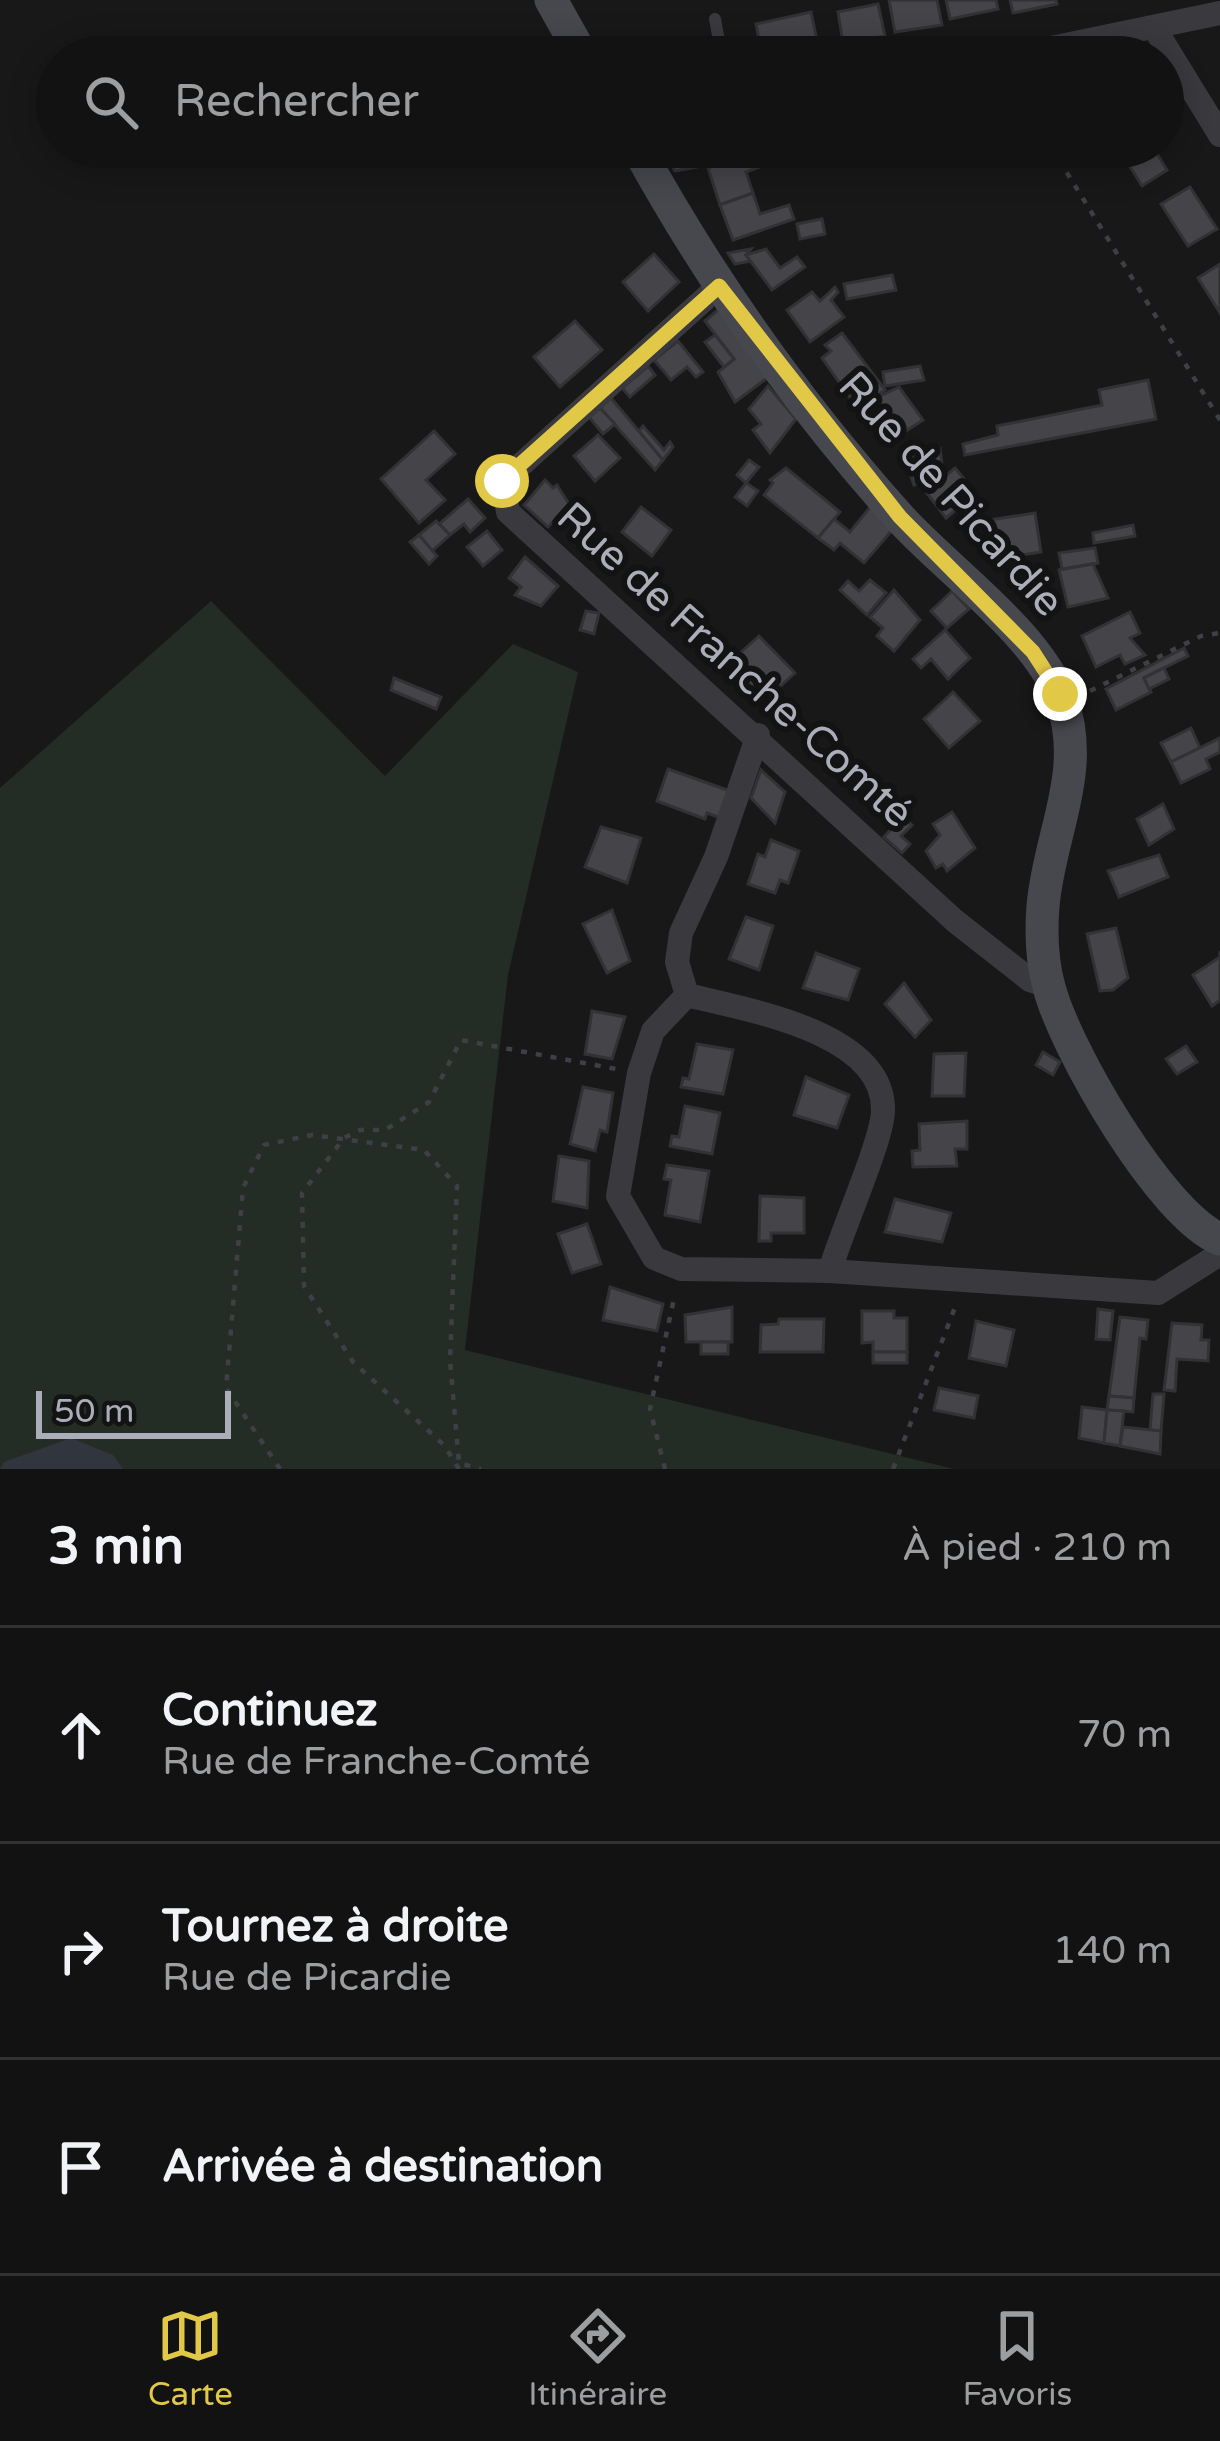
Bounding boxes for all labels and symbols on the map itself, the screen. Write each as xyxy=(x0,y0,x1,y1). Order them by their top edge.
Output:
street label: Rue de Picardie xyxy=(828,361,1074,627)
route start xyxy=(475,454,529,508)
street label: Rue de Franche-Comté xyxy=(546,492,924,838)
route end xyxy=(1033,667,1087,721)
scale bar xyxy=(36,1385,231,1438)

